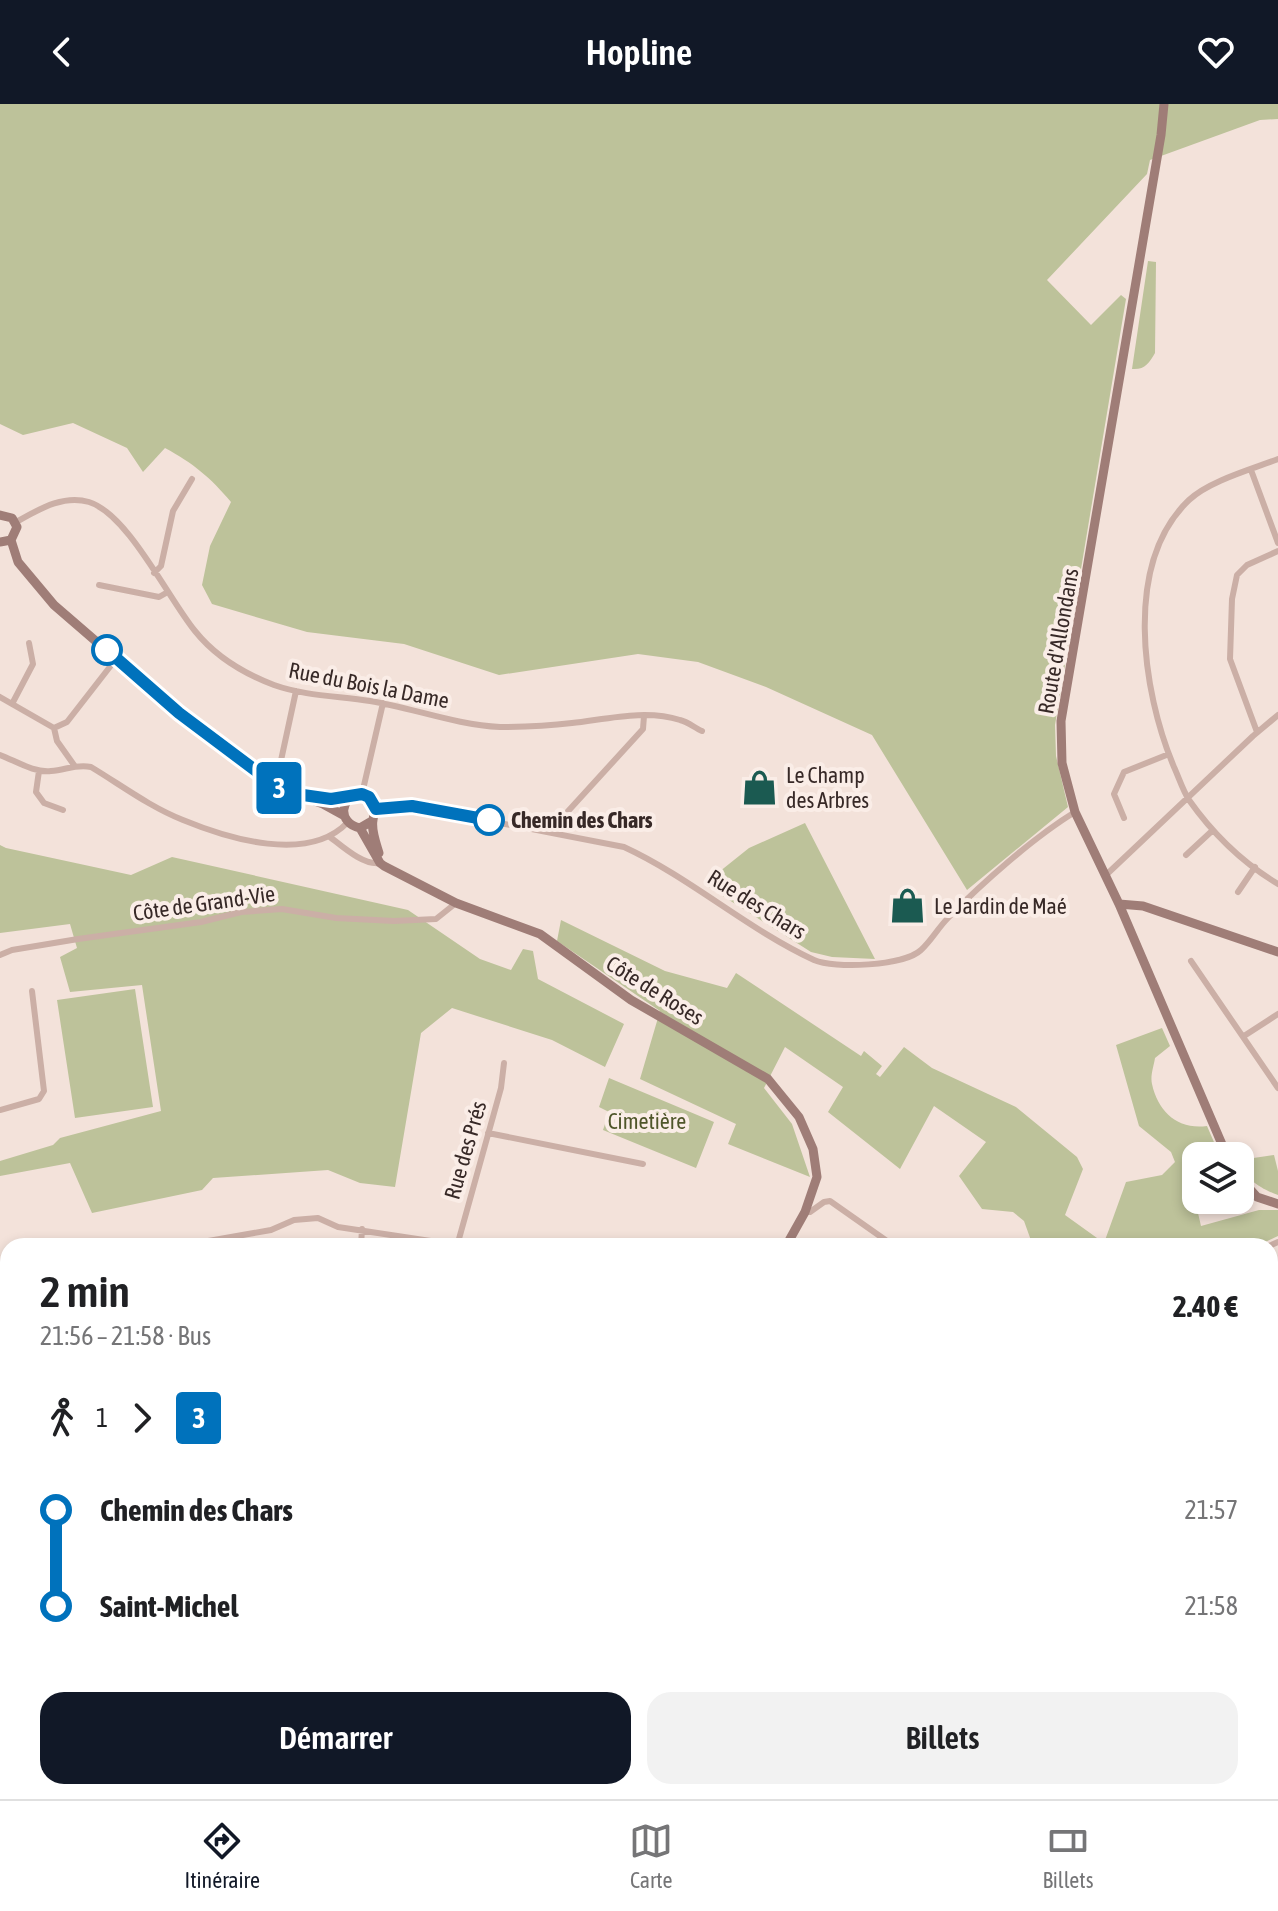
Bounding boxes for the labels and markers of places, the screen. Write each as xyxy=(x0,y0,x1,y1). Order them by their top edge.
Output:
unlabelled marker xyxy=(92,635,122,665)
place label: Le Champ des Arbres xyxy=(786,762,869,813)
shop icon: Le Champ des Arbres xyxy=(741,769,779,807)
marker: Chemin des Chars xyxy=(474,805,504,835)
place label: Chemin des Chars xyxy=(511,807,653,833)
shop icon: Le Jardin de Maé xyxy=(889,887,927,925)
place label: Le Jardin de Maé xyxy=(934,893,1067,919)

